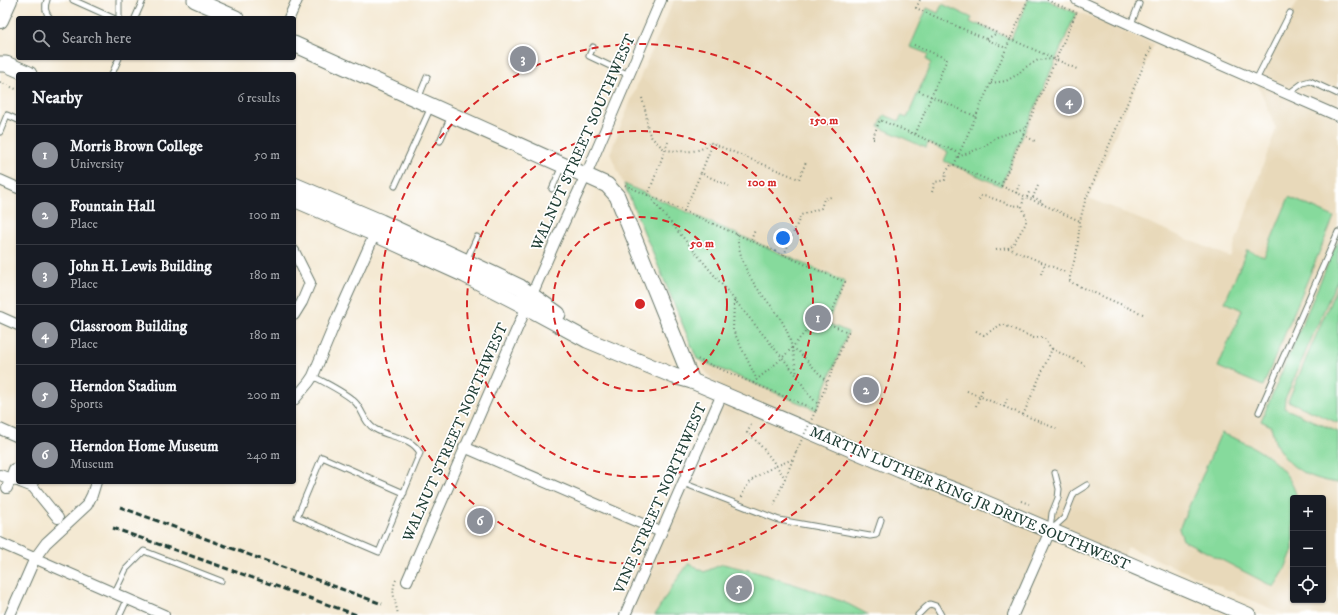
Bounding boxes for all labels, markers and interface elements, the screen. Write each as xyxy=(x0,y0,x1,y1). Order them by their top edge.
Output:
search box xyxy=(16,16,296,60)
icon: search xyxy=(30,27,52,49)
text: Search here xyxy=(62,29,131,48)
street label: WALNUT STREET SOUTHWEST xyxy=(527,31,640,254)
pin: 3 xyxy=(510,44,536,74)
pin: 4 xyxy=(1056,86,1082,116)
text: Nearby xyxy=(32,87,82,109)
text: 6 results xyxy=(237,90,280,106)
text: 150 m xyxy=(810,113,838,128)
text: Morris Brown College xyxy=(70,137,203,156)
text: 1 xyxy=(43,147,47,163)
text: 50 m xyxy=(254,147,280,163)
text: University xyxy=(70,156,124,172)
text: 100 m xyxy=(748,175,776,190)
text: Fountain Hall xyxy=(70,197,155,216)
text: 2 xyxy=(42,207,48,223)
text: 100 m xyxy=(249,207,280,223)
text: Place xyxy=(70,216,98,232)
your location xyxy=(773,228,793,248)
text: 50 m xyxy=(689,236,714,251)
text: John H. Lewis Building xyxy=(70,257,211,276)
text: 3 xyxy=(43,267,47,283)
text: 180 m xyxy=(249,267,280,283)
text: Place xyxy=(70,276,98,292)
centre of rings xyxy=(633,297,647,311)
pin: 1 xyxy=(805,303,831,333)
text: Classroom Building xyxy=(70,317,187,336)
street label: WALNUT STREET NORTHWEST xyxy=(398,319,513,545)
text: 4 xyxy=(41,327,49,343)
text: 180 m xyxy=(249,327,280,343)
text: Place xyxy=(70,336,98,352)
pin: 2 xyxy=(853,375,879,405)
text: Herndon Stadium xyxy=(70,377,177,396)
text: 5 xyxy=(42,387,48,403)
text: 200 m xyxy=(247,387,280,403)
text: Sports xyxy=(70,396,103,412)
street label: VINE STREET NORTHWEST xyxy=(609,399,711,598)
street label: MARTIN LUTHER KING JR DRIVE SOUTHWEST xyxy=(807,422,1133,575)
text: Herndon Home Museum xyxy=(70,437,219,456)
text: 6 xyxy=(42,447,48,463)
text: 240 m xyxy=(247,447,280,463)
text: Museum xyxy=(70,456,114,472)
map controls xyxy=(1290,495,1326,603)
button: + xyxy=(1290,495,1326,531)
pin: 6 xyxy=(467,506,493,536)
button: − xyxy=(1290,531,1326,567)
button: locate xyxy=(1290,567,1326,603)
pin: 5 xyxy=(726,573,752,603)

